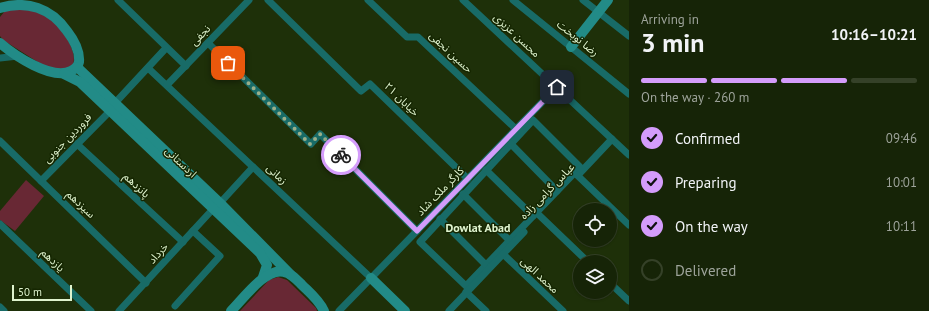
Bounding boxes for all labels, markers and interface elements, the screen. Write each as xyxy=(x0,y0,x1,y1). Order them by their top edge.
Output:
street label: محسن عزیزی xyxy=(491,10,543,60)
text: Arriving in xyxy=(641,11,699,28)
street label: رضا نوبخت xyxy=(554,17,602,59)
street label: نجفی xyxy=(187,22,213,48)
text: 10:16–10:21 xyxy=(831,25,917,44)
text: 3 min xyxy=(641,26,704,59)
street label: حسین نجفی xyxy=(426,28,476,76)
pin xyxy=(211,46,245,80)
icon: bag xyxy=(217,52,239,74)
pin xyxy=(540,70,574,104)
icon: home xyxy=(546,76,568,98)
street label: خیابان ۲۱ xyxy=(382,79,423,119)
text: On the way · 260 m xyxy=(641,89,749,106)
street label: فروردین جنوبی xyxy=(40,110,94,166)
icon: check xyxy=(641,127,663,149)
text: Confirmed xyxy=(675,129,740,148)
text: 09:46 xyxy=(886,130,917,147)
courier xyxy=(321,135,361,175)
street label: اردستانی xyxy=(162,144,200,180)
icon: bike xyxy=(330,144,352,166)
street label: عباس گرامی زاده xyxy=(517,160,578,222)
street label: زمانی xyxy=(264,161,290,187)
street label: کارگر ملک شاد xyxy=(413,163,467,219)
street label: پانزدهم xyxy=(119,169,153,202)
icon: check xyxy=(641,171,663,193)
text: Preparing xyxy=(675,173,737,192)
text: 10:01 xyxy=(886,174,917,191)
street label: سیزدهم xyxy=(62,187,99,223)
map controls xyxy=(573,203,617,299)
button: locate xyxy=(573,203,617,247)
icon: check xyxy=(641,215,663,237)
text: On the way xyxy=(675,217,748,236)
text: 10:11 xyxy=(886,218,917,235)
district label: Dowlat Abad xyxy=(445,220,511,235)
street label: خرداد xyxy=(145,239,171,266)
street label: یازدهم xyxy=(37,245,68,276)
street label: محمد الهی xyxy=(518,254,562,296)
button: layers xyxy=(573,255,617,299)
text: Delivered xyxy=(675,261,736,280)
scale bar xyxy=(12,283,72,302)
text: 50 m xyxy=(18,285,42,299)

